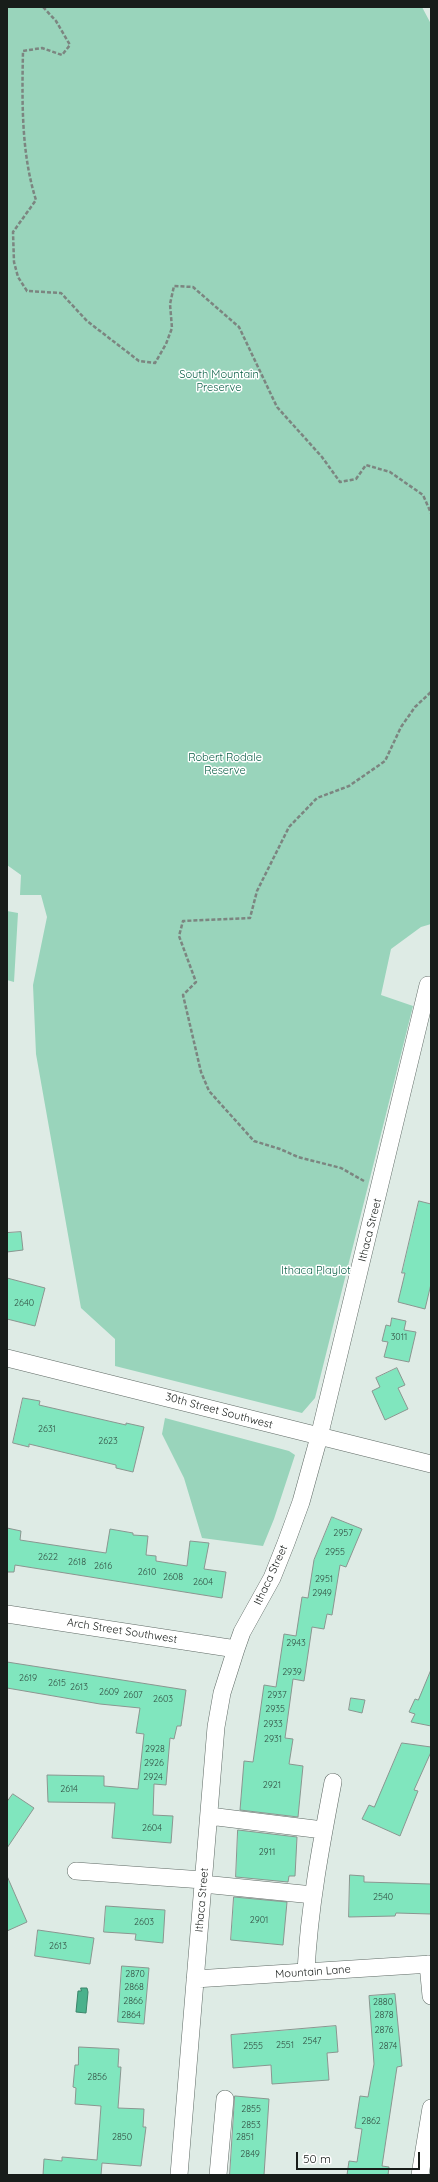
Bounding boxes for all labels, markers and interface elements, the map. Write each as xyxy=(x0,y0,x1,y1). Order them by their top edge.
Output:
park label: South Mountain Preserve xyxy=(179,368,259,394)
park label: Robert Rodale Reserve xyxy=(188,751,262,777)
street label: Ithaca Street xyxy=(356,1197,384,1263)
park label: Ithaca Playlot xyxy=(281,1264,351,1278)
house number: 2640 xyxy=(14,1298,34,1308)
house number: 3011 xyxy=(391,1332,407,1342)
street label: 30th Street Southwest xyxy=(164,1390,274,1432)
house number: 2631 xyxy=(38,1424,56,1434)
house number: 2623 xyxy=(98,1436,118,1446)
house number: 2957 xyxy=(333,1528,353,1538)
street label: Ithaca Street xyxy=(251,1543,291,1607)
house number: 2955 xyxy=(325,1547,345,1557)
house number: 2622 xyxy=(38,1552,58,1562)
house number: 2618 xyxy=(68,1557,86,1567)
house number: 2616 xyxy=(94,1561,112,1571)
house number: 2610 xyxy=(138,1567,156,1577)
house number: 2608 xyxy=(163,1572,183,1582)
house number: 2951 xyxy=(315,1574,333,1584)
house number: 2604 xyxy=(193,1577,213,1587)
house number: 2949 xyxy=(312,1588,332,1598)
street label: Arch Street Southwest xyxy=(66,1616,178,1646)
house number: 2943 xyxy=(286,1638,306,1648)
house number: 2939 xyxy=(282,1667,302,1677)
house number: 2619 xyxy=(19,1673,37,1683)
house number: 2615 xyxy=(48,1678,66,1688)
house number: 2613 xyxy=(70,1682,88,1692)
house number: 2609 xyxy=(99,1687,119,1697)
house number: 2607 xyxy=(123,1690,143,1700)
house number: 2937 xyxy=(267,1690,287,1700)
house number: 2603 xyxy=(153,1694,173,1704)
house number: 2935 xyxy=(265,1704,285,1714)
house number: 2933 xyxy=(263,1719,283,1729)
house number: 2931 xyxy=(264,1734,282,1744)
house number: 2928 xyxy=(145,1744,165,1754)
house number: 2926 xyxy=(144,1758,164,1768)
house number: 2924 xyxy=(143,1772,163,1782)
house number: 2921 xyxy=(263,1780,281,1790)
house number: 2614 xyxy=(60,1784,78,1794)
house number: 2604 xyxy=(142,1823,162,1833)
house number: 2911 xyxy=(259,1847,275,1857)
street label: Ithaca Street xyxy=(193,1867,211,1933)
house number: 2540 xyxy=(373,1892,393,1902)
house number: 2901 xyxy=(250,1915,268,1925)
house number: 2603 xyxy=(134,1917,154,1927)
house number: 2613 xyxy=(49,1941,67,1951)
street label: Mountain Lane xyxy=(275,1963,351,1981)
house number: 2870 xyxy=(125,1969,145,1979)
house number: 2868 xyxy=(124,1982,144,1992)
house number: 2866 xyxy=(123,1996,143,2006)
house number: 2880 xyxy=(373,1997,393,2007)
house number: 2864 xyxy=(121,2010,141,2020)
house number: 2878 xyxy=(374,2010,394,2020)
house number: 2876 xyxy=(375,2025,393,2035)
house number: 2547 xyxy=(303,2036,321,2046)
house number: 2551 xyxy=(276,2040,294,2050)
house number: 2555 xyxy=(243,2041,263,2051)
house number: 2874 xyxy=(379,2041,397,2051)
house number: 2856 xyxy=(87,2072,107,2082)
house number: 2855 xyxy=(241,2104,261,2114)
house number: 2862 xyxy=(361,2116,381,2126)
house number: 2853 xyxy=(241,2120,261,2130)
house number: 2850 xyxy=(112,2132,132,2142)
house number: 2851 xyxy=(236,2132,254,2142)
scale bar xyxy=(298,2144,422,2170)
house number: 2849 xyxy=(240,2149,260,2159)
text: 50 m xyxy=(303,2151,331,2166)

